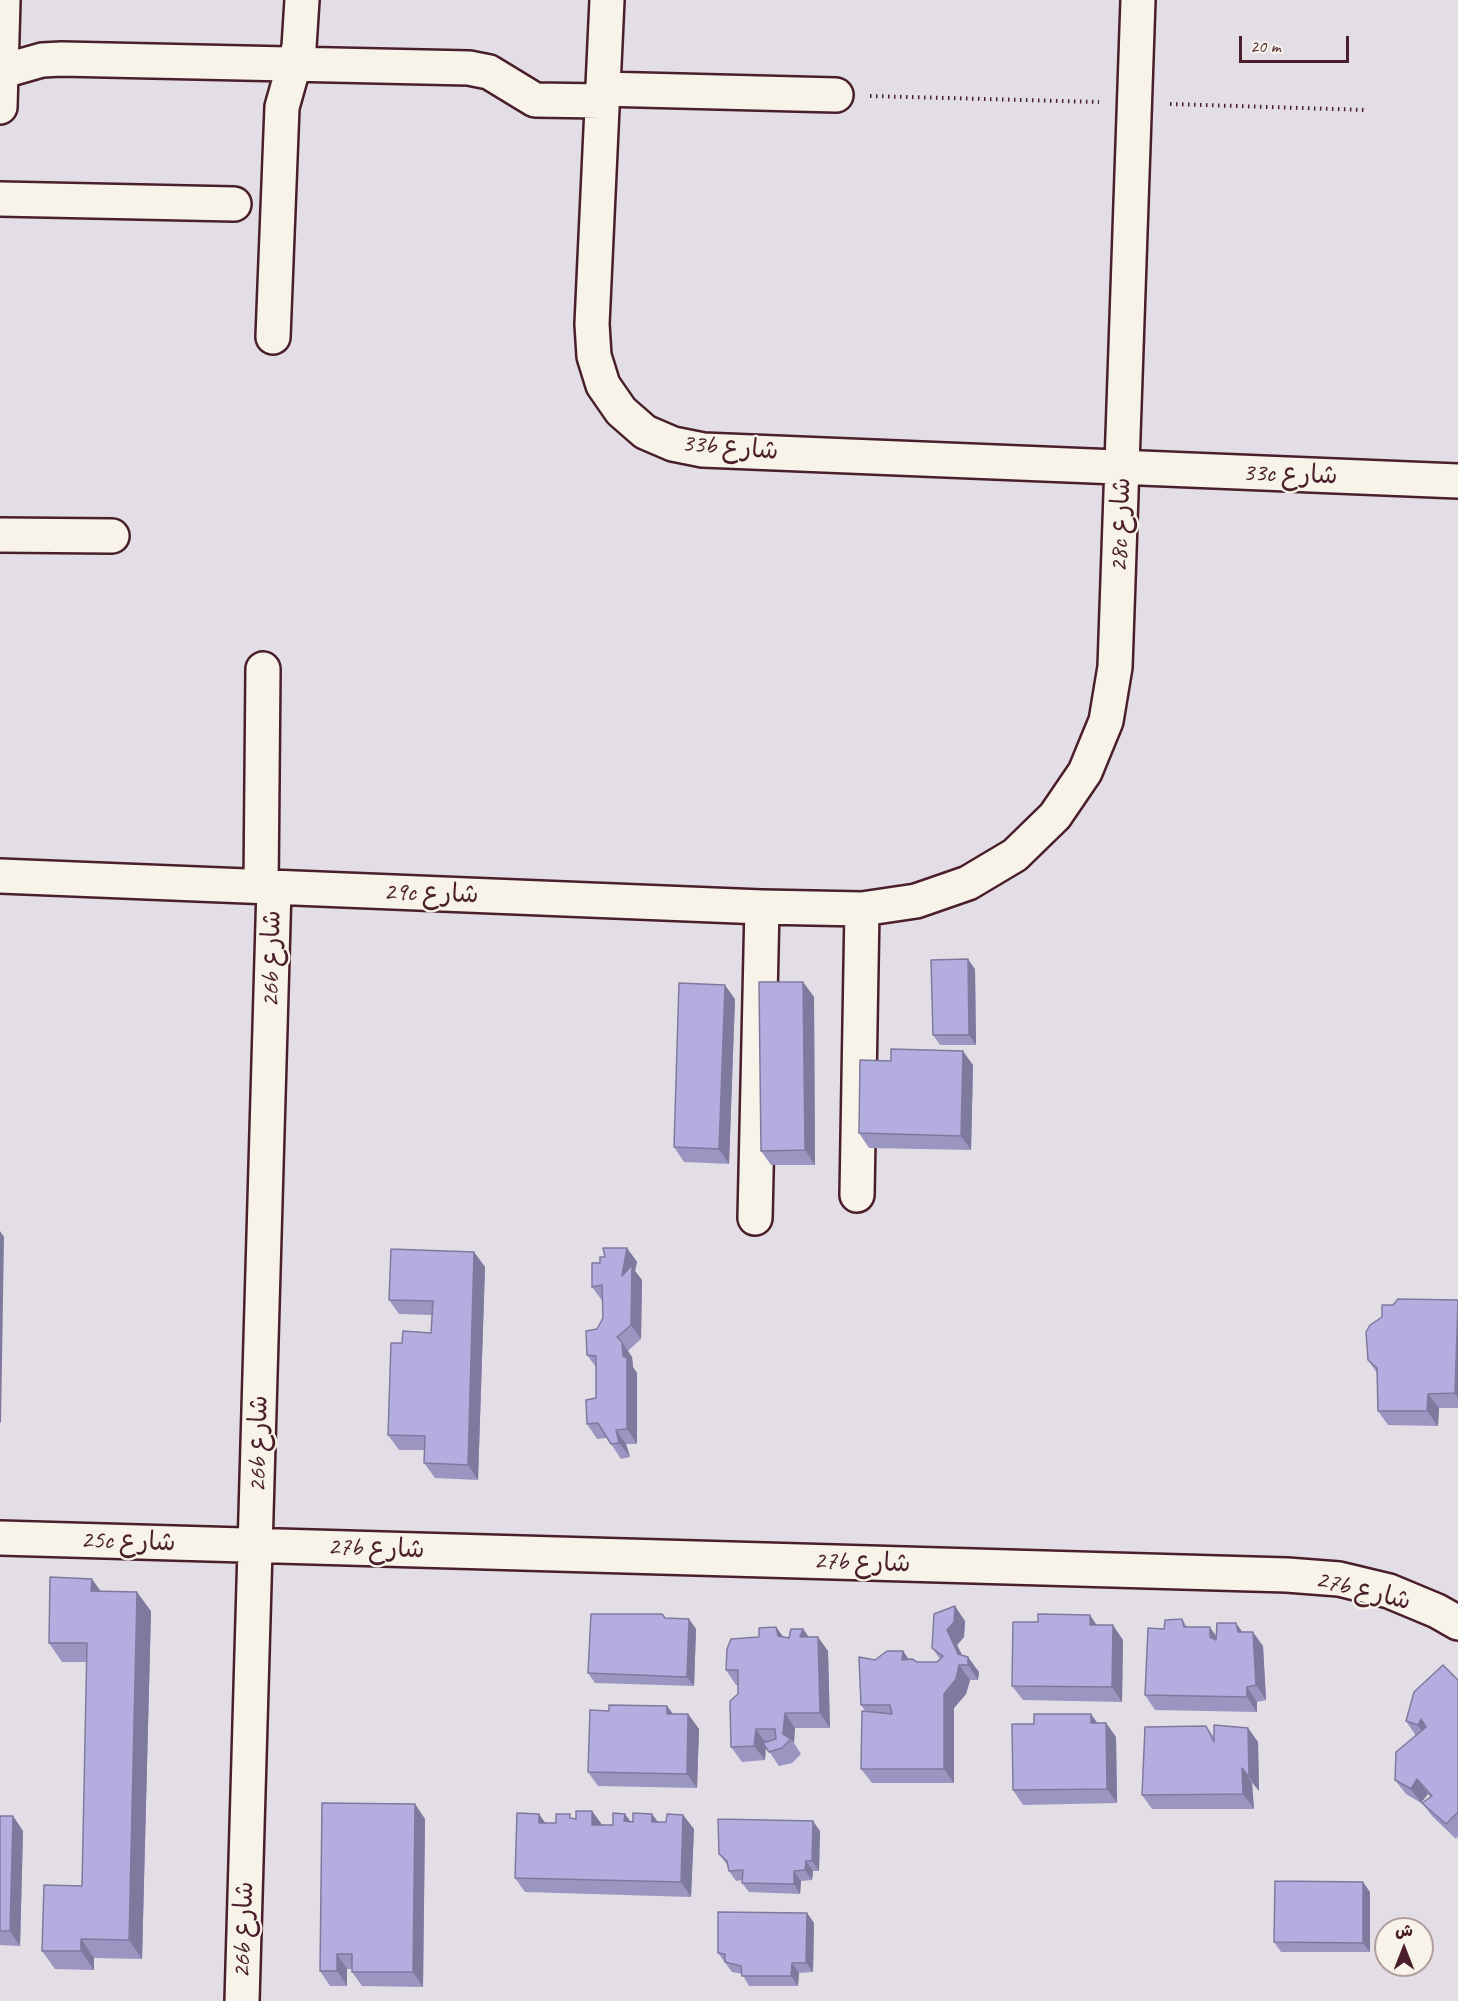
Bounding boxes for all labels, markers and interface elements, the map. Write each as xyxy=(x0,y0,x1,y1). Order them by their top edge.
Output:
scale bar xyxy=(1242,24,1352,62)
text: 20 m xyxy=(1250,35,1281,57)
street label: 33b شارع xyxy=(680,428,780,468)
street label: 33c شارع xyxy=(1242,458,1338,492)
street label: 28c شارع xyxy=(1104,477,1138,573)
street label: 29c شارع xyxy=(383,877,479,911)
street label: 26b شارع xyxy=(256,910,288,1008)
street label: 26b شارع xyxy=(243,1395,275,1493)
street label: 25c شارع xyxy=(80,1525,176,1559)
street label: 27b شارع xyxy=(327,1532,425,1566)
street label: 27b شارع xyxy=(813,1546,911,1580)
street label: 27b شارع xyxy=(1312,1564,1414,1618)
street label: 26b شارع xyxy=(227,1881,261,1979)
north arrow xyxy=(1374,1917,1434,1977)
text: ش xyxy=(1395,1921,1413,1941)

